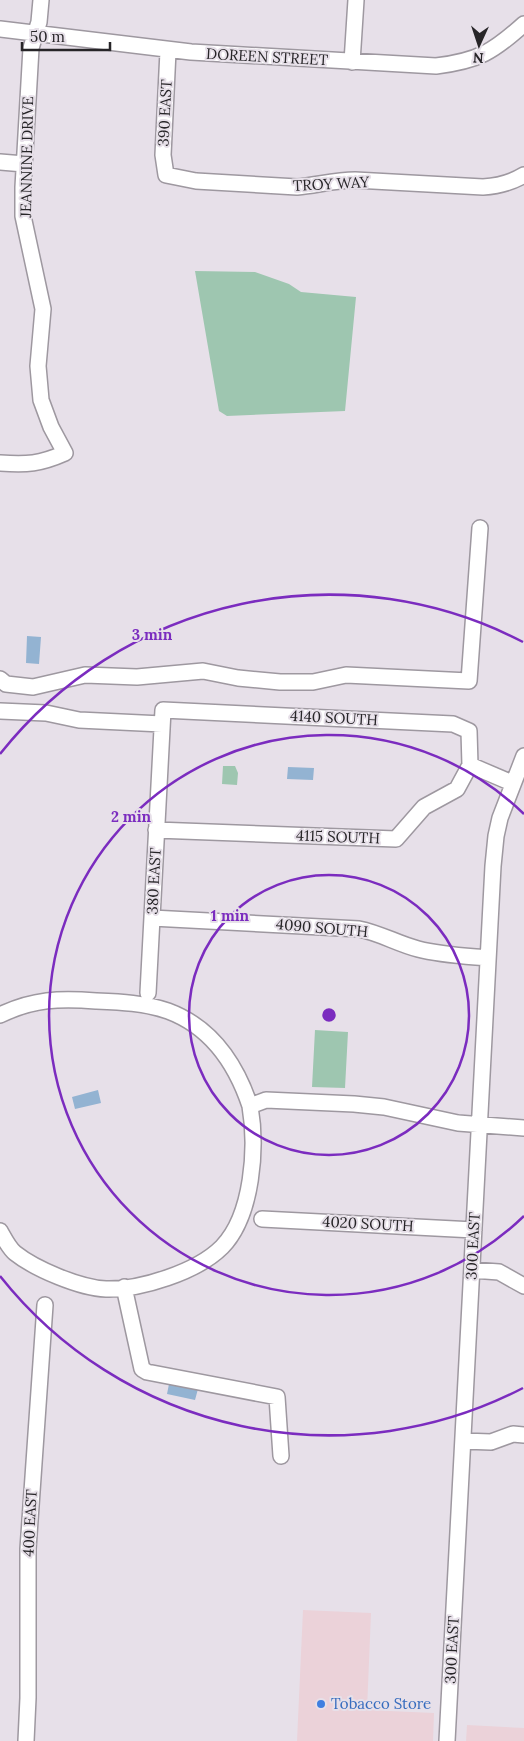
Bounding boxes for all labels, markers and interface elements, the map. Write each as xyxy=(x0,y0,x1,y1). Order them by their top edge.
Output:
scale bar xyxy=(22,20,110,52)
north arrow xyxy=(454,20,504,70)
text: 50 m xyxy=(30,27,65,46)
street label: DOREEN STREET xyxy=(206,44,329,69)
text: N xyxy=(472,49,484,67)
street label: 390 EAST xyxy=(153,79,176,147)
street label: JEANNINE DRIVE xyxy=(16,96,37,219)
street label: TROY WAY xyxy=(292,172,370,195)
text: 3 min xyxy=(132,625,173,644)
street label: 4140 SOUTH xyxy=(290,706,378,729)
text: 2 min xyxy=(111,807,152,826)
street label: 4115 SOUTH xyxy=(296,826,380,847)
street label: 380 EAST xyxy=(142,847,165,915)
text: 1 min xyxy=(211,906,250,925)
street label: 4090 SOUTH xyxy=(275,914,369,941)
centre of rings xyxy=(320,1006,338,1024)
street label: 300 EAST xyxy=(461,1211,484,1280)
street label: 4020 SOUTH xyxy=(322,1212,414,1235)
street label: 400 EAST xyxy=(18,1488,41,1557)
street label: 300 EAST xyxy=(440,1615,463,1684)
place label: Tobacco Store xyxy=(331,1694,431,1713)
marker: Tobacco Store xyxy=(315,1698,327,1710)

